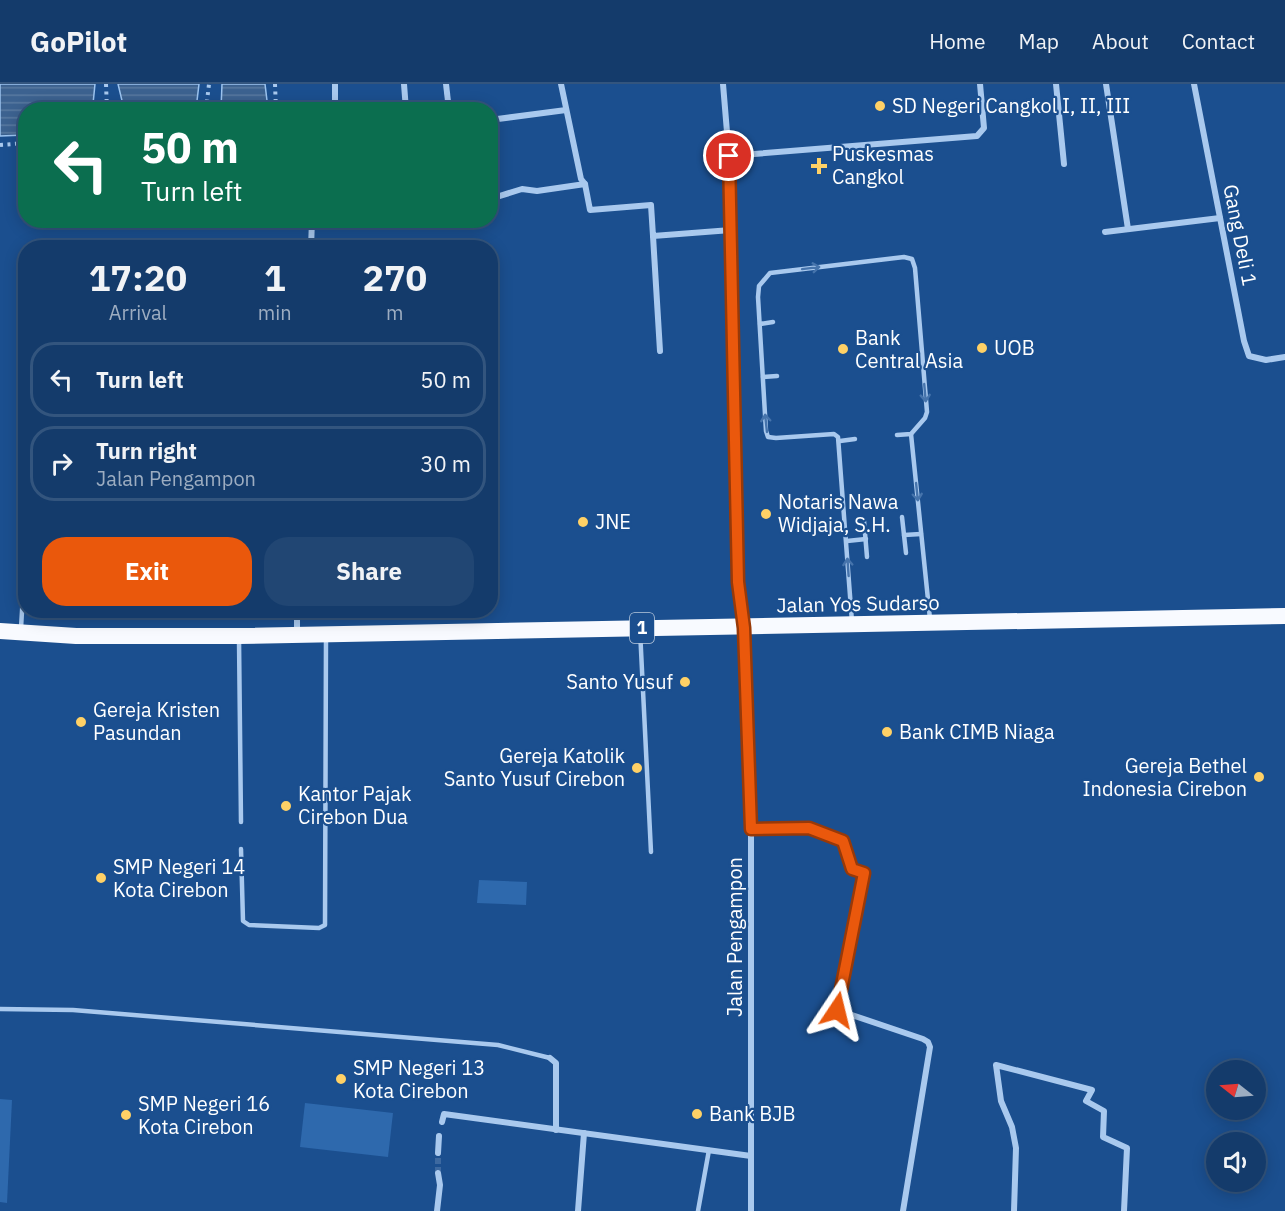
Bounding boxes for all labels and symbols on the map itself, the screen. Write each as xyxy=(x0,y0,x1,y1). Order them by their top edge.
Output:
place label: SD Negeri Cangkol I, II, III xyxy=(892,92,1130,119)
marker: SD Negeri Cangkol I, II, III xyxy=(873,99,887,113)
pin xyxy=(703,130,754,181)
place label: Puskesmas Cangkol xyxy=(832,140,934,190)
marker: Puskesmas Cangkol xyxy=(810,157,828,175)
street label: Gang Deli 1 xyxy=(1217,182,1264,288)
one-way arrow xyxy=(801,263,820,274)
place label: Bank Central Asia xyxy=(855,324,963,374)
place label: UOB xyxy=(994,334,1035,361)
marker: UOB xyxy=(975,341,989,355)
marker: Bank Central Asia xyxy=(836,342,850,356)
one-way arrow xyxy=(920,383,931,403)
one-way arrow xyxy=(760,413,771,433)
one-way arrow xyxy=(912,481,923,501)
place label: Notaris Nawa Widjaja, S.H. xyxy=(778,488,899,538)
marker: Notaris Nawa Widjaja, S.H. xyxy=(759,507,773,521)
place label: JNE xyxy=(595,508,631,535)
marker: JNE xyxy=(576,515,590,529)
one-way arrow xyxy=(843,557,854,577)
street label: Jalan Yos Sudarso xyxy=(776,589,940,618)
road number: 1 xyxy=(630,613,654,643)
place label: Santo Yusuf xyxy=(566,668,674,695)
marker: Santo Yusuf xyxy=(678,675,692,689)
place label: Gereja Kristen Pasundan xyxy=(93,696,220,746)
marker: Gereja Kristen Pasundan xyxy=(74,715,88,729)
place label: Bank CIMB Niaga xyxy=(899,718,1055,745)
marker: Bank CIMB Niaga xyxy=(880,725,894,739)
place label: Gereja Katolik Santo Yusuf Cirebon xyxy=(444,742,625,792)
place label: Gereja Bethel Indonesia Cirebon xyxy=(1083,752,1247,802)
marker: Gereja Katolik Santo Yusuf Cirebon xyxy=(630,761,644,775)
marker: Gereja Bethel Indonesia Cirebon xyxy=(1252,770,1266,784)
place label: Kantor Pajak Cirebon Dua xyxy=(298,780,412,830)
marker: Kantor Pajak Cirebon Dua xyxy=(279,799,293,813)
place label: SMP Negeri 14 Kota Cirebon xyxy=(113,853,245,903)
street label: Jalan Pengampon xyxy=(721,857,748,1017)
marker: SMP Negeri 14 Kota Cirebon xyxy=(94,871,108,885)
position arrow xyxy=(805,978,869,1042)
place label: SMP Negeri 13 Kota Cirebon xyxy=(353,1054,485,1104)
north arrow xyxy=(1206,1060,1266,1120)
marker: SMP Negeri 13 Kota Cirebon xyxy=(334,1072,348,1086)
place label: SMP Negeri 16 Kota Cirebon xyxy=(138,1090,270,1140)
place label: Bank BJB xyxy=(709,1100,795,1127)
marker: Bank BJB xyxy=(690,1107,704,1121)
marker: SMP Negeri 16 Kota Cirebon xyxy=(119,1108,133,1122)

